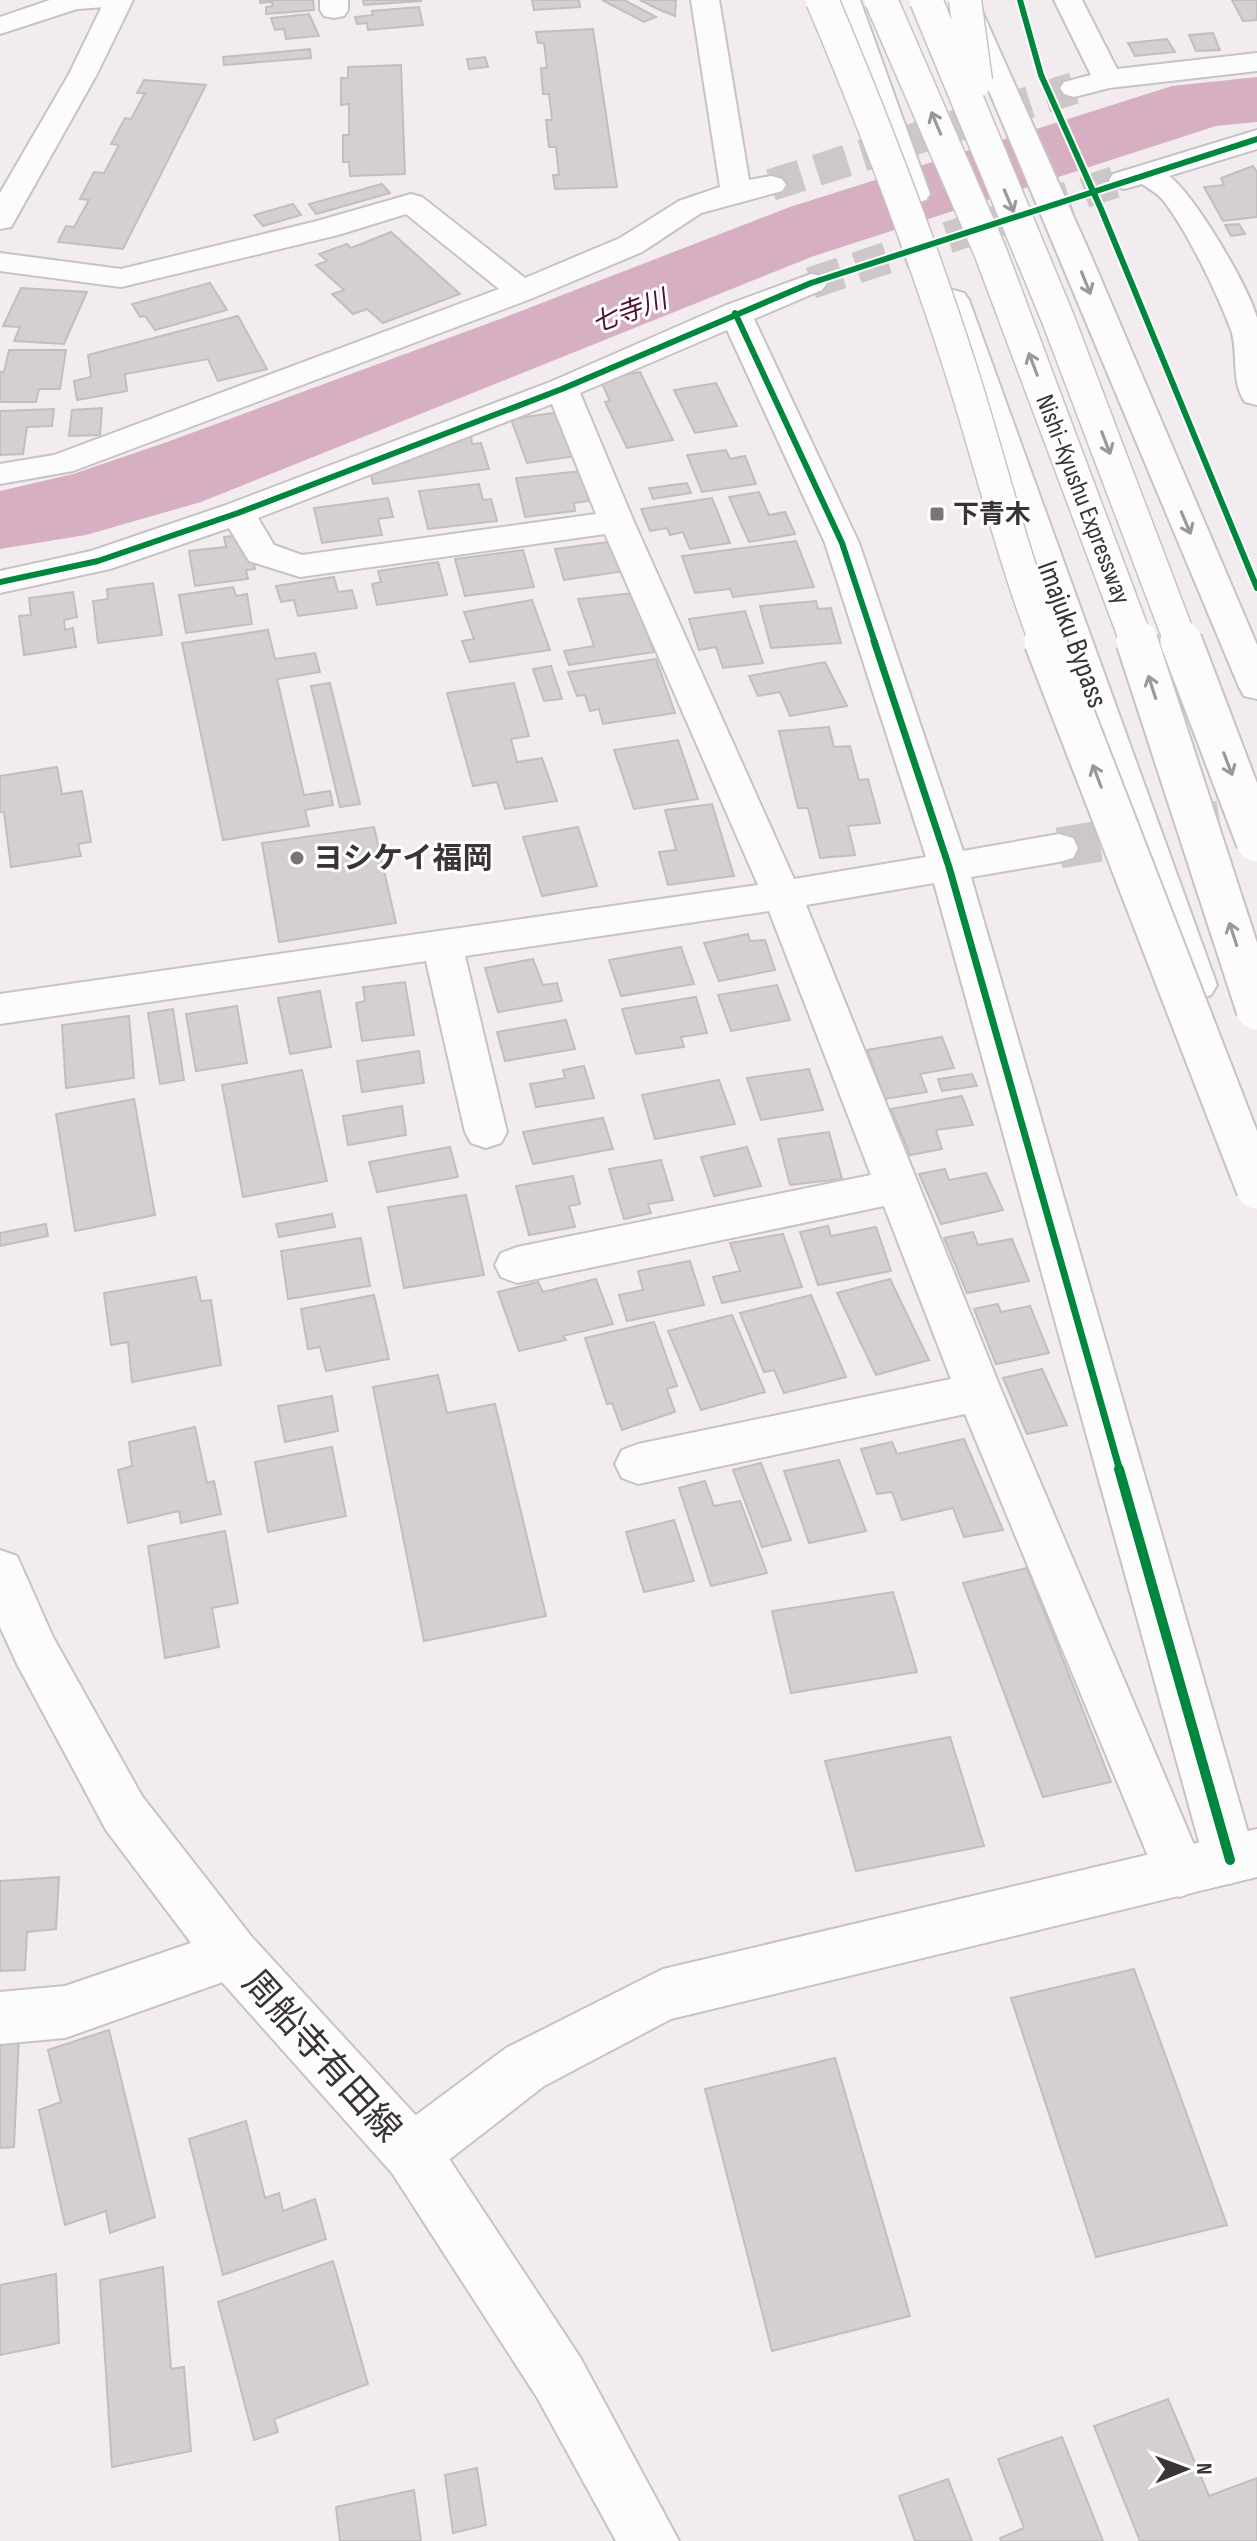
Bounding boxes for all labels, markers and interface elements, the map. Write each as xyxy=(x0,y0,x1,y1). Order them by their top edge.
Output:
one-way arrow xyxy=(928,112,942,136)
one-way arrow xyxy=(1003,188,1018,213)
one-way arrow xyxy=(1080,270,1094,295)
water label: 七寺川 xyxy=(588,283,674,340)
one-way arrow xyxy=(1025,352,1039,377)
street label: Nishi-Kyushu Expressway xyxy=(1028,391,1137,609)
one-way arrow xyxy=(1100,430,1114,455)
place label: 下青木 xyxy=(953,500,1031,531)
marker: 下青木 xyxy=(928,505,946,523)
one-way arrow xyxy=(1180,510,1195,535)
street label: Imajuku Bypass xyxy=(1029,556,1115,713)
one-way arrow xyxy=(1143,675,1158,700)
one-way arrow xyxy=(1222,751,1236,776)
one-way arrow xyxy=(1089,764,1104,789)
place label: ヨシケイ福岡 xyxy=(313,841,492,877)
marker: ヨシケイ福岡 xyxy=(288,849,306,867)
one-way arrow xyxy=(1224,922,1239,947)
street label: 周船寺有田線 xyxy=(233,1962,409,2151)
north arrow xyxy=(1145,2429,1225,2509)
text: N xyxy=(1190,2463,1217,2475)

